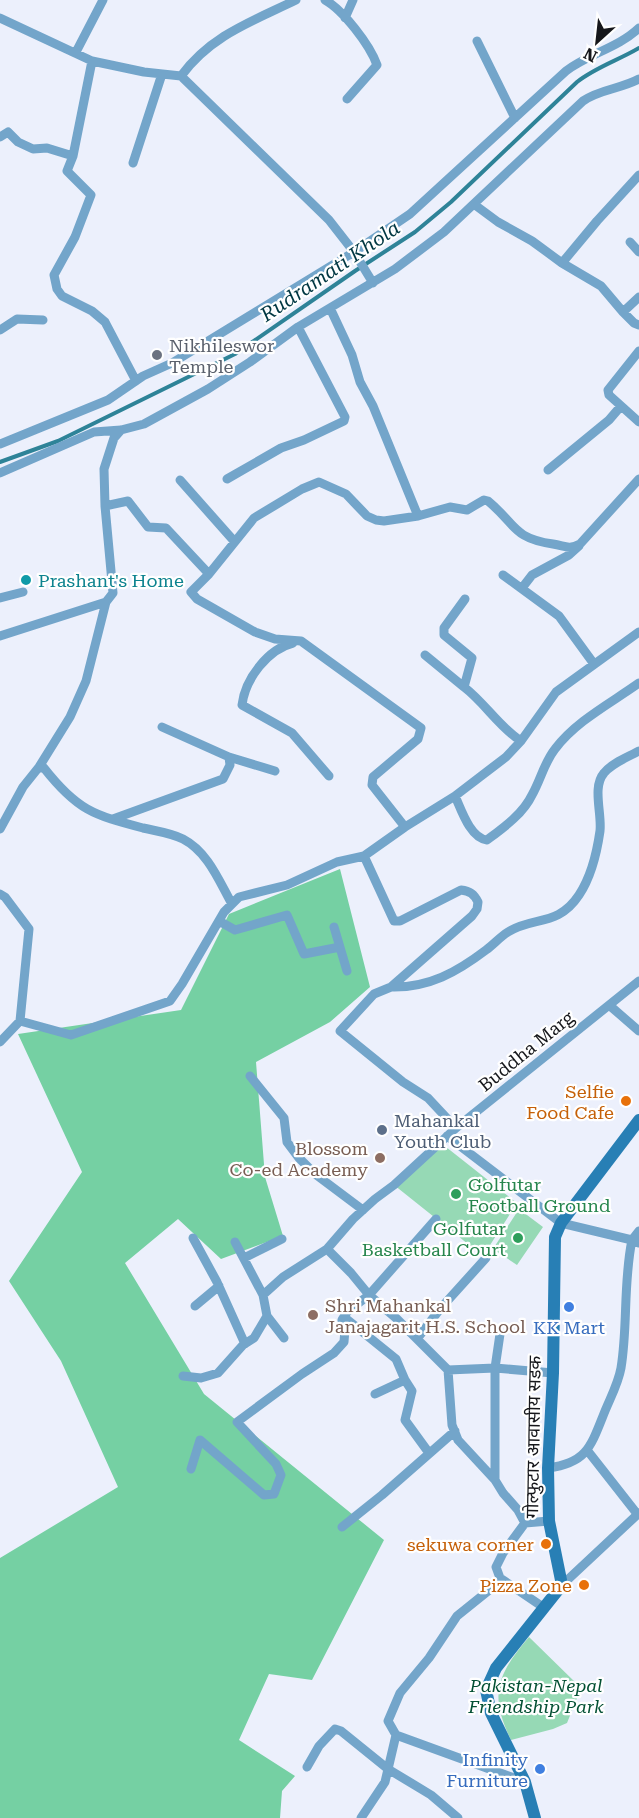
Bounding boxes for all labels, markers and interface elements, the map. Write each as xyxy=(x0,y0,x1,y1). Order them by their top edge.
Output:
north arrow xyxy=(567,12,627,72)
text: N xyxy=(581,44,600,66)
water label: Rudramati Khola xyxy=(255,215,404,327)
place label: Nikhileswor Temple xyxy=(169,335,274,377)
marker: Nikhileswor Temple xyxy=(150,348,164,362)
place label: Prashant's Home xyxy=(38,570,184,591)
marker: Prashant's Home xyxy=(19,573,33,587)
street label: Buddha Marg xyxy=(474,1006,578,1096)
place label: Selfie Food Cafe xyxy=(526,1081,614,1123)
marker: Selfie Food Cafe xyxy=(619,1094,633,1108)
place label: Mahankal Youth Club xyxy=(394,1110,491,1152)
marker: Mahankal Youth Club xyxy=(375,1123,389,1137)
place label: Blossom Co-ed Academy xyxy=(229,1138,368,1180)
marker: Blossom Co-ed Academy xyxy=(373,1151,387,1165)
place label: Golfutar Football Ground xyxy=(468,1174,611,1216)
marker: Golfutar Football Ground xyxy=(449,1187,463,1201)
place label: Golfutar Basketball Court xyxy=(362,1218,506,1260)
marker: Golfutar Basketball Court xyxy=(511,1231,525,1245)
place label: Shri Mahankal Janajagarit H.S. School xyxy=(325,1295,526,1337)
marker: KK Mart xyxy=(562,1300,576,1314)
marker: Shri Mahankal Janajagarit H.S. School xyxy=(306,1308,320,1322)
place label: KK Mart xyxy=(533,1317,605,1338)
street label: गोल्फुटार आवासीय सडक xyxy=(521,1354,547,1518)
place label: sekuwa corner xyxy=(407,1534,534,1555)
marker: sekuwa corner xyxy=(539,1537,553,1551)
place label: Pizza Zone xyxy=(479,1575,572,1596)
marker: Pizza Zone xyxy=(577,1578,591,1592)
park label: Pakistan-Nepal Friendship Park xyxy=(467,1675,604,1717)
place label: Infinity Furniture xyxy=(446,1749,528,1791)
marker: Infinity Furniture xyxy=(533,1762,547,1776)

